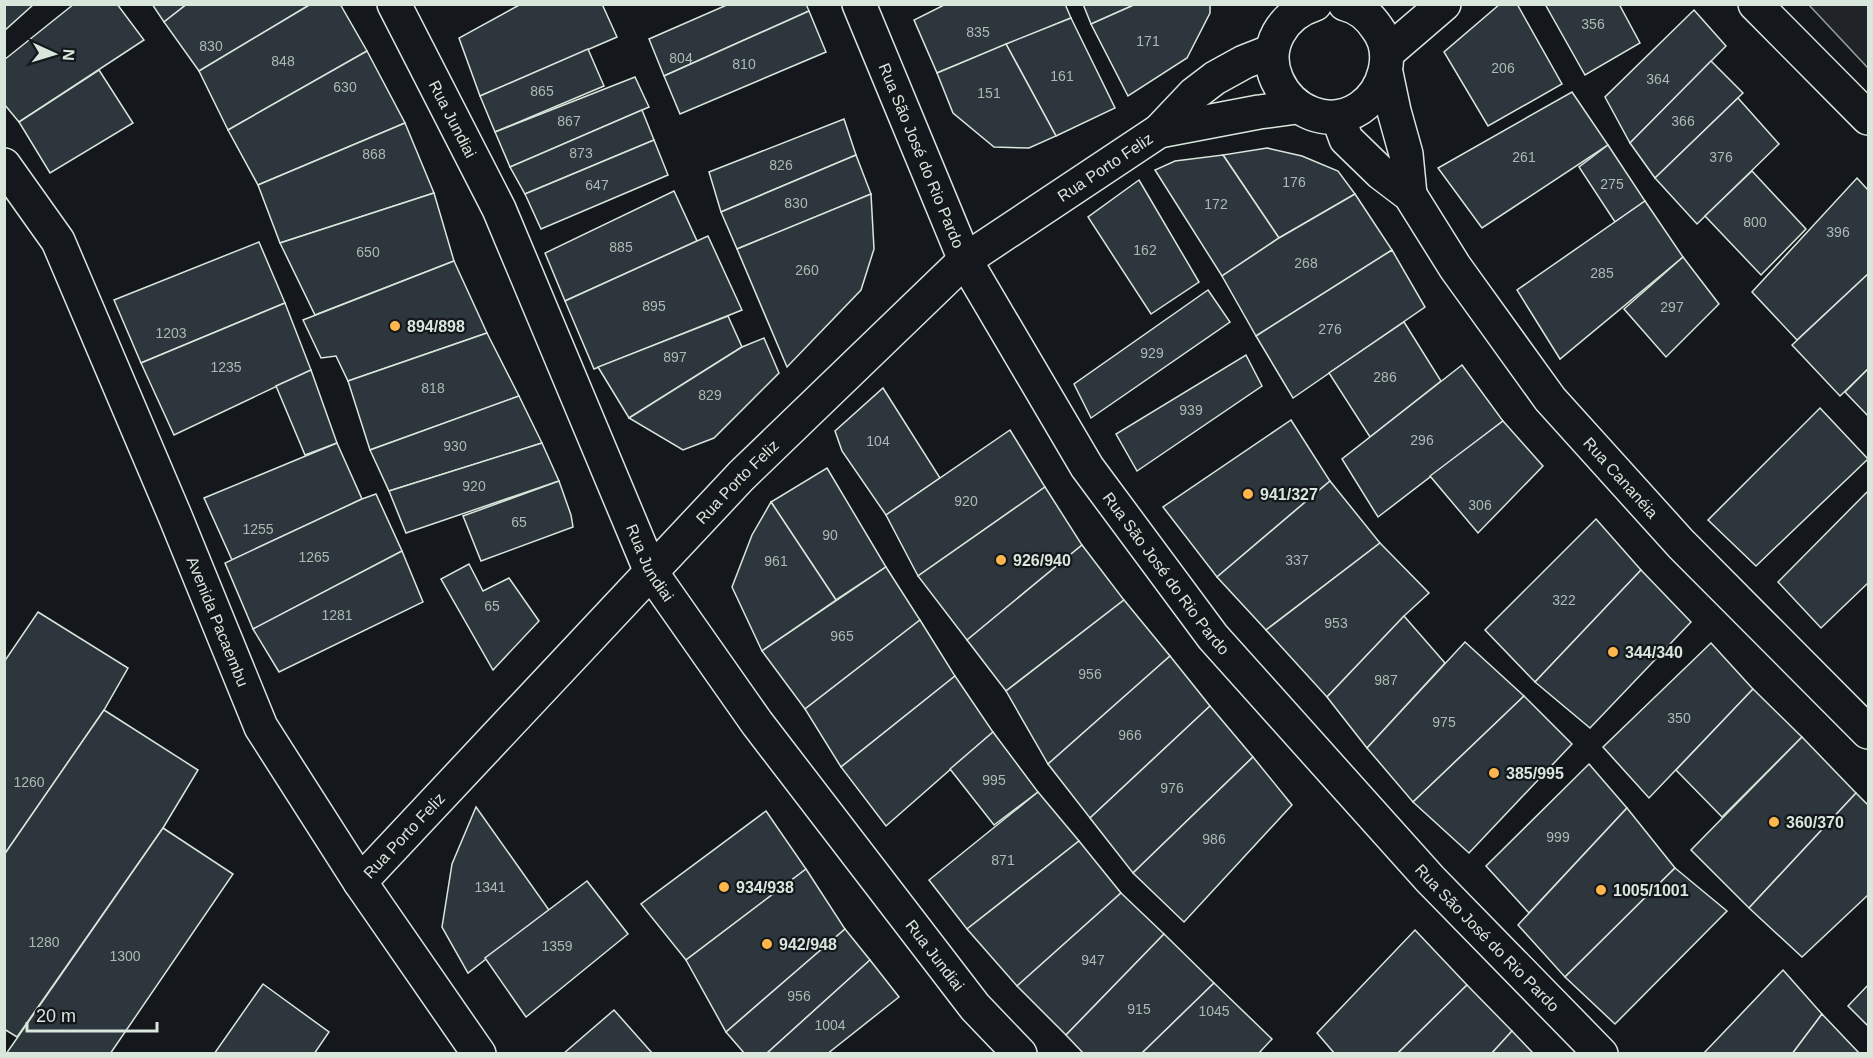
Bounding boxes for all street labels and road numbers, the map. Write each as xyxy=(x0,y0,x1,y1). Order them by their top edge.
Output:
street label: Rua São José do Rio Pardo xyxy=(875,61,967,251)
street label: Rua Jundiai xyxy=(426,78,479,161)
street label: Rua Porto Feliz xyxy=(1055,130,1156,205)
street label: Rua Cananéia xyxy=(1580,434,1661,522)
street label: Rua Porto Feliz xyxy=(693,437,782,527)
street label: Rua São José do Rio Pardo xyxy=(1100,489,1233,658)
street label: Rua Jundiai xyxy=(623,522,677,605)
street label: Avenida Pacaembu xyxy=(184,554,252,689)
street label: Rua Porto Feliz xyxy=(360,790,448,882)
street label: Rua São José do Rio Pardo xyxy=(1412,861,1562,1015)
street label: Rua Jundiai xyxy=(902,917,967,994)

